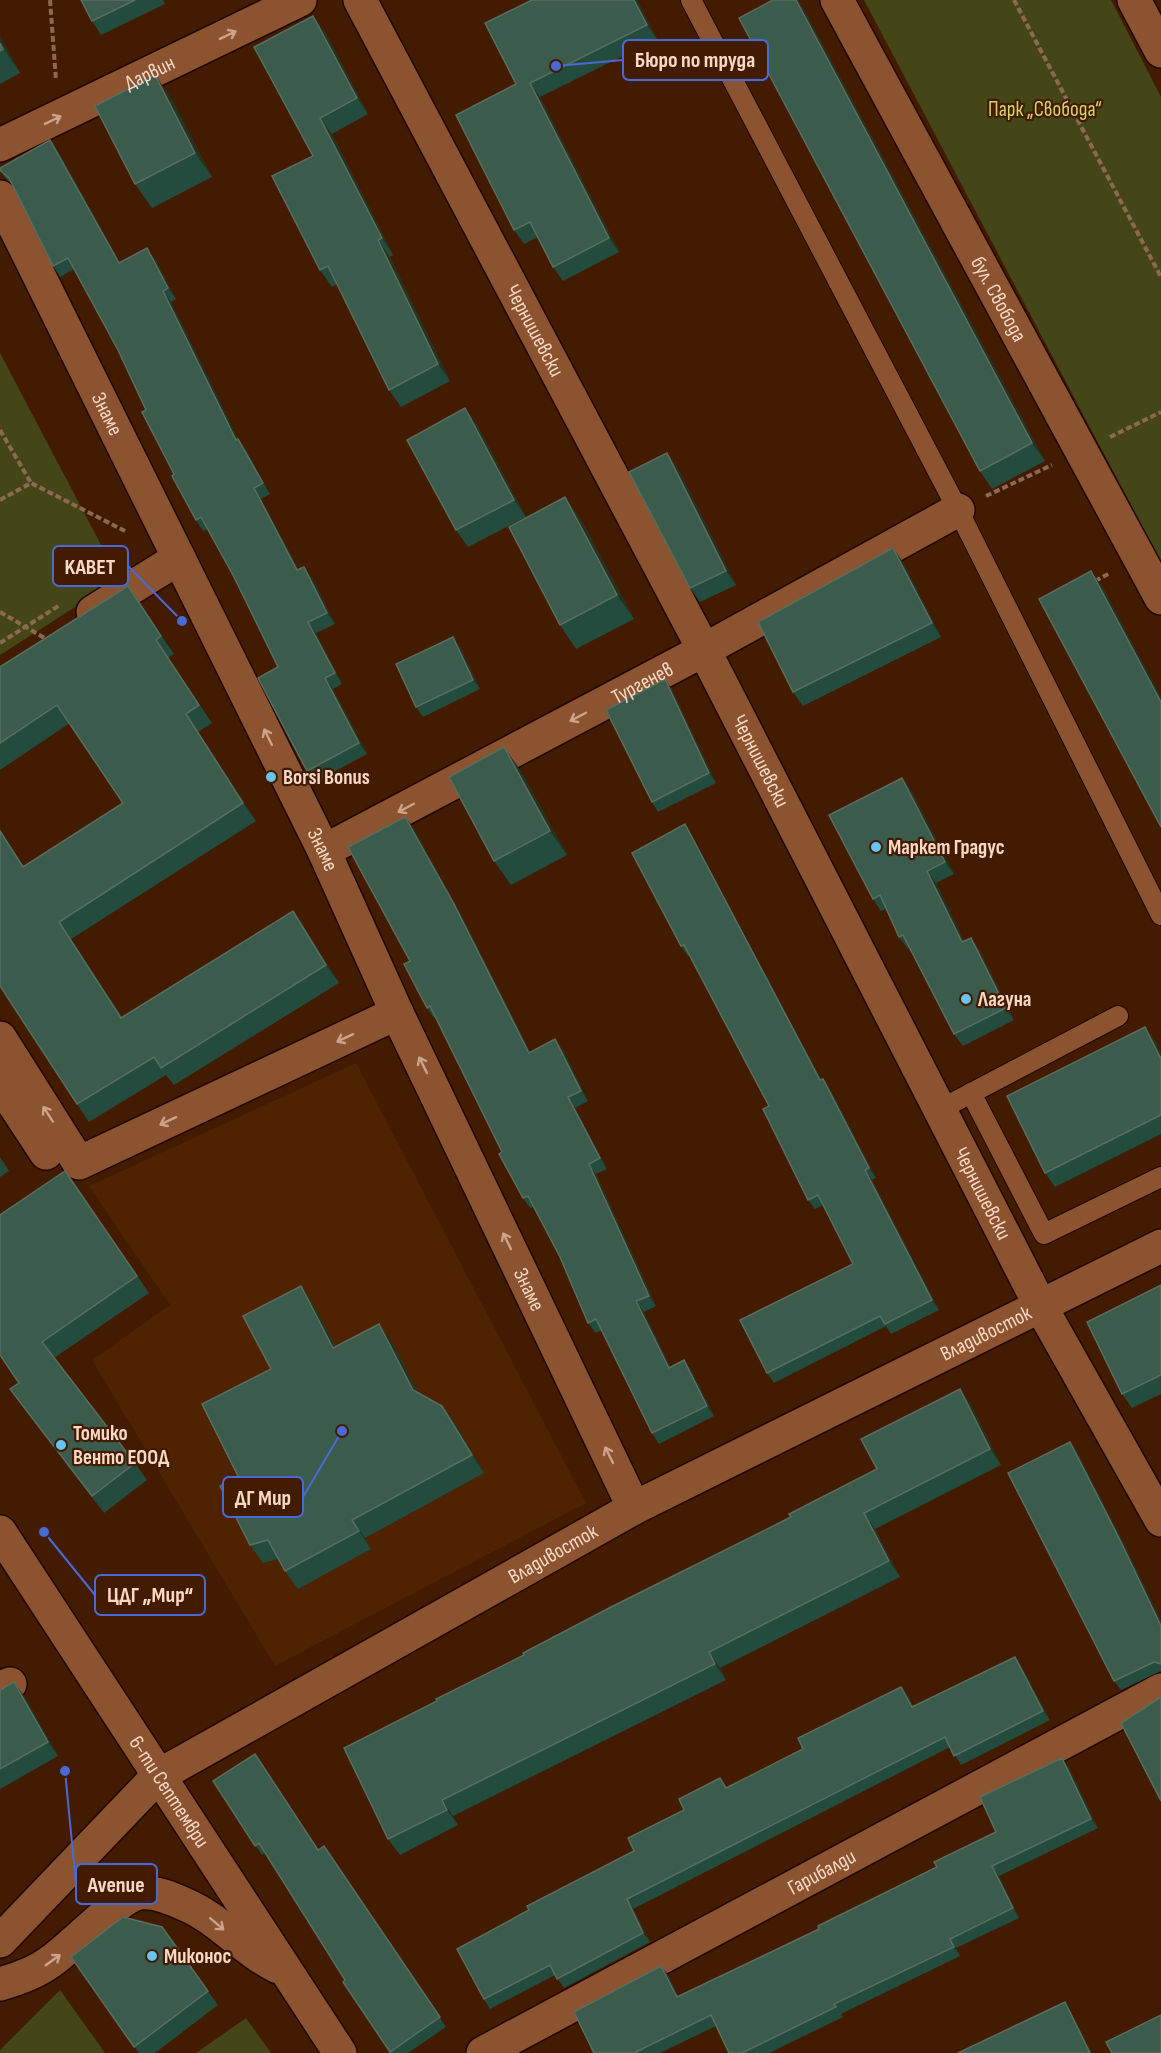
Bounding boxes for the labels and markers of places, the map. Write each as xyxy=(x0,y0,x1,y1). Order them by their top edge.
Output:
callout: Бюро по труда xyxy=(623,40,768,80)
callout: KABET xyxy=(53,546,128,586)
place label: Borsi Bonus xyxy=(283,765,370,790)
marker: Borsi Bonus xyxy=(264,770,278,784)
place label: Маркет Градус xyxy=(888,835,1005,860)
marker: Маркет Градус xyxy=(869,840,883,854)
place label: Лагуна xyxy=(977,987,1031,1012)
marker: Лагуна xyxy=(959,992,973,1006)
place label: Томико Венто ЕООД xyxy=(73,1421,169,1470)
marker: Томико Венто ЕООД xyxy=(54,1438,68,1452)
callout: ДГ Мир xyxy=(223,1477,303,1517)
callout: ЦДГ „Мир“ xyxy=(95,1575,205,1615)
callout: Avenue xyxy=(76,1864,157,1904)
place label: Миконос xyxy=(164,1944,231,1969)
marker: Миконос xyxy=(145,1949,159,1963)

